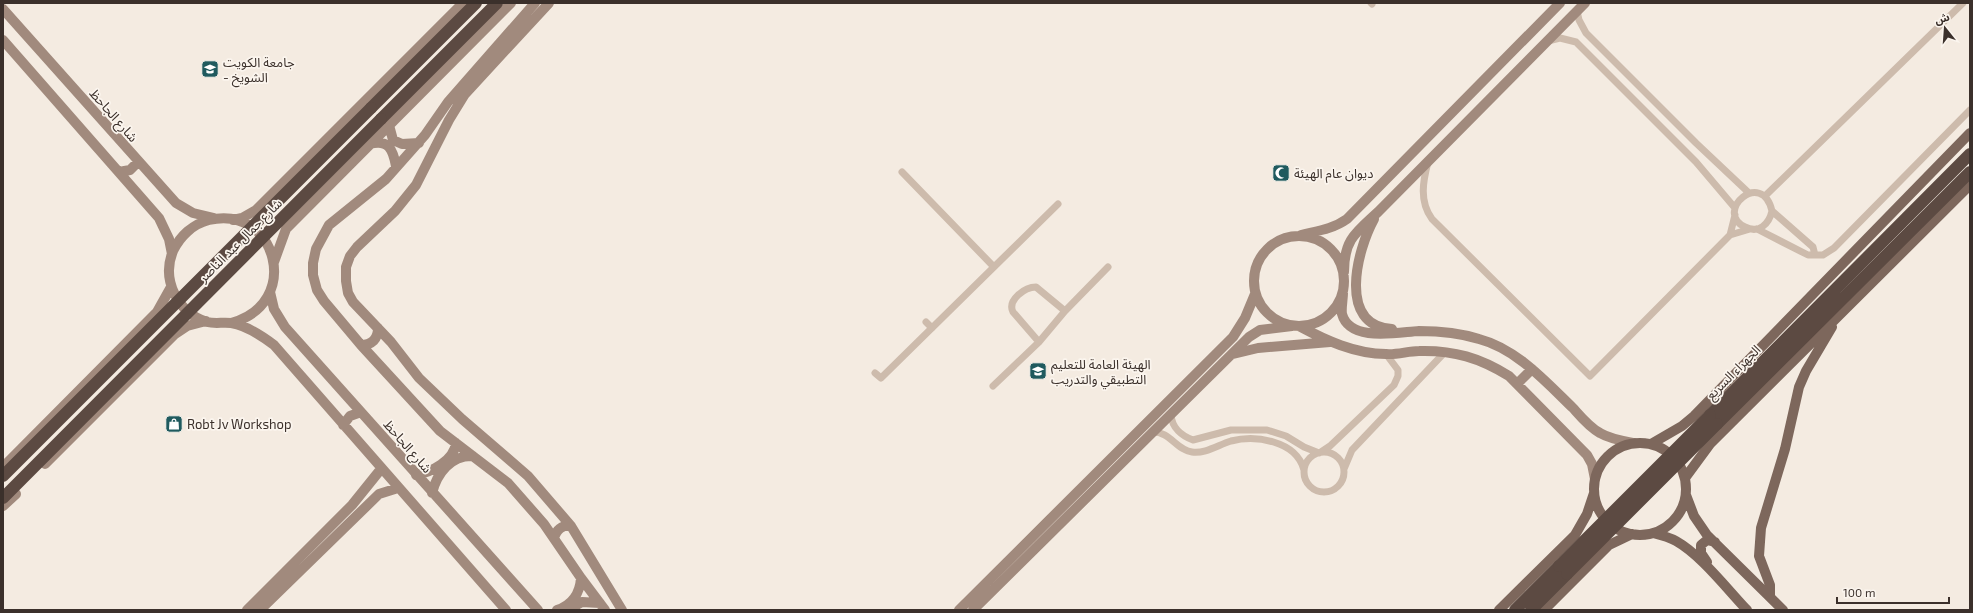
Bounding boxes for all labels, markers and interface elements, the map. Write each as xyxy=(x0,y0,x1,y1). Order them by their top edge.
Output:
north arrow xyxy=(1925,8,1965,48)
text: ش xyxy=(1933,10,1951,27)
place label: جامعة الكويت - الشويخ xyxy=(223,54,295,88)
school or university icon: جامعة الكويت - الشويخ xyxy=(200,59,220,79)
street label: شارع الجاحظ xyxy=(84,85,141,147)
mosque icon: ديوان عام الهيئة xyxy=(1271,163,1291,183)
place label: ديوان عام الهيئة xyxy=(1294,165,1373,183)
street label: شارع جمال عبد الناصر xyxy=(194,195,287,288)
street label: الجهراء السريع xyxy=(1702,341,1766,405)
place label: الهيئة العامة للتعليم التطبيقي والتدريب xyxy=(1051,356,1151,390)
school or university icon: الهيئة العامة للتعليم التطبيقي والتدريب xyxy=(1028,361,1048,381)
shop icon: Robt Jv Workshop xyxy=(164,414,184,434)
place label: Robt Jv Workshop xyxy=(187,416,291,432)
street label: شارع الجاحظ xyxy=(378,416,435,478)
scale bar xyxy=(1837,579,1949,605)
text: 100 m xyxy=(1843,585,1875,599)

